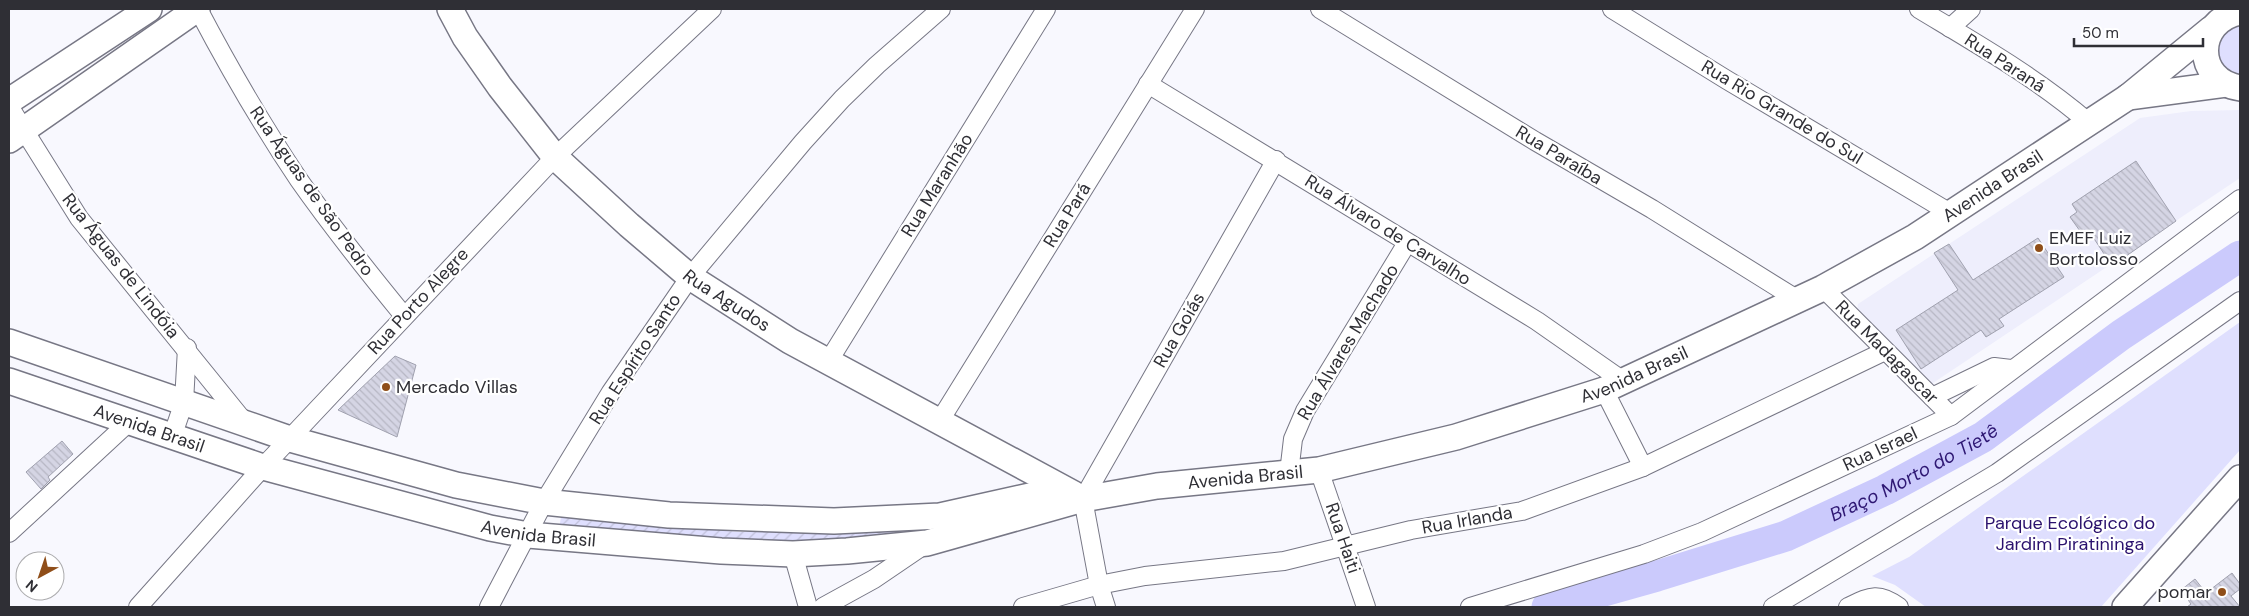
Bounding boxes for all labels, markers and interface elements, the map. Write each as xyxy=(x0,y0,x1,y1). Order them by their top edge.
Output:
scale bar xyxy=(2074,15,2203,47)
text: 50 m xyxy=(2082,23,2119,43)
street label: Rua Paraná xyxy=(1960,28,2050,98)
street label: Rua Rio Grande do Sul xyxy=(1697,54,1867,170)
street label: Rua Águas de São Pedro xyxy=(244,101,380,281)
street label: Rua Paraíba xyxy=(1511,120,1607,190)
street label: Rua Maranhão xyxy=(896,129,978,241)
street label: Avenida Brasil xyxy=(1938,144,2048,228)
street label: Rua Álvaro de Carvalho xyxy=(1300,169,1476,291)
street label: Rua Pará xyxy=(1038,178,1096,252)
street label: Rua Águas de Lindóia xyxy=(57,188,185,344)
place label: EMEF Luiz Bortolosso xyxy=(2049,226,2138,271)
street label: Rua Porto Alegre xyxy=(362,242,474,360)
marker: EMEF Luiz Bortolosso xyxy=(2033,242,2045,254)
street label: Rua Álvares Machado xyxy=(1292,259,1404,425)
street label: Rua Agudos xyxy=(678,264,775,337)
street label: Rua Goiás xyxy=(1148,288,1210,372)
street label: Rua Espírito Santo xyxy=(584,289,686,429)
street label: Rua Madagascar xyxy=(1830,295,1944,409)
street label: Avenida Brasil xyxy=(1577,340,1692,409)
place label: Mercado Villas xyxy=(396,375,518,399)
marker: Mercado Villas xyxy=(380,381,392,393)
street label: Avenida Brasil xyxy=(91,399,208,458)
water label: Braço Morto do Tietê xyxy=(1825,418,2003,527)
street label: Rua Israel xyxy=(1839,421,1921,477)
street label: Avenida Brasil xyxy=(1187,460,1304,495)
street label: Rua Haiti xyxy=(1320,499,1366,577)
street label: Rua Irlanda xyxy=(1420,500,1514,540)
park label: Parque Ecológico do Jardim Piratininga xyxy=(1985,511,2155,556)
street label: Avenida Brasil xyxy=(478,514,597,553)
north arrow xyxy=(15,551,65,601)
text: N xyxy=(22,576,41,596)
place label: pomar xyxy=(2158,580,2212,604)
marker: pomar xyxy=(2216,586,2228,598)

